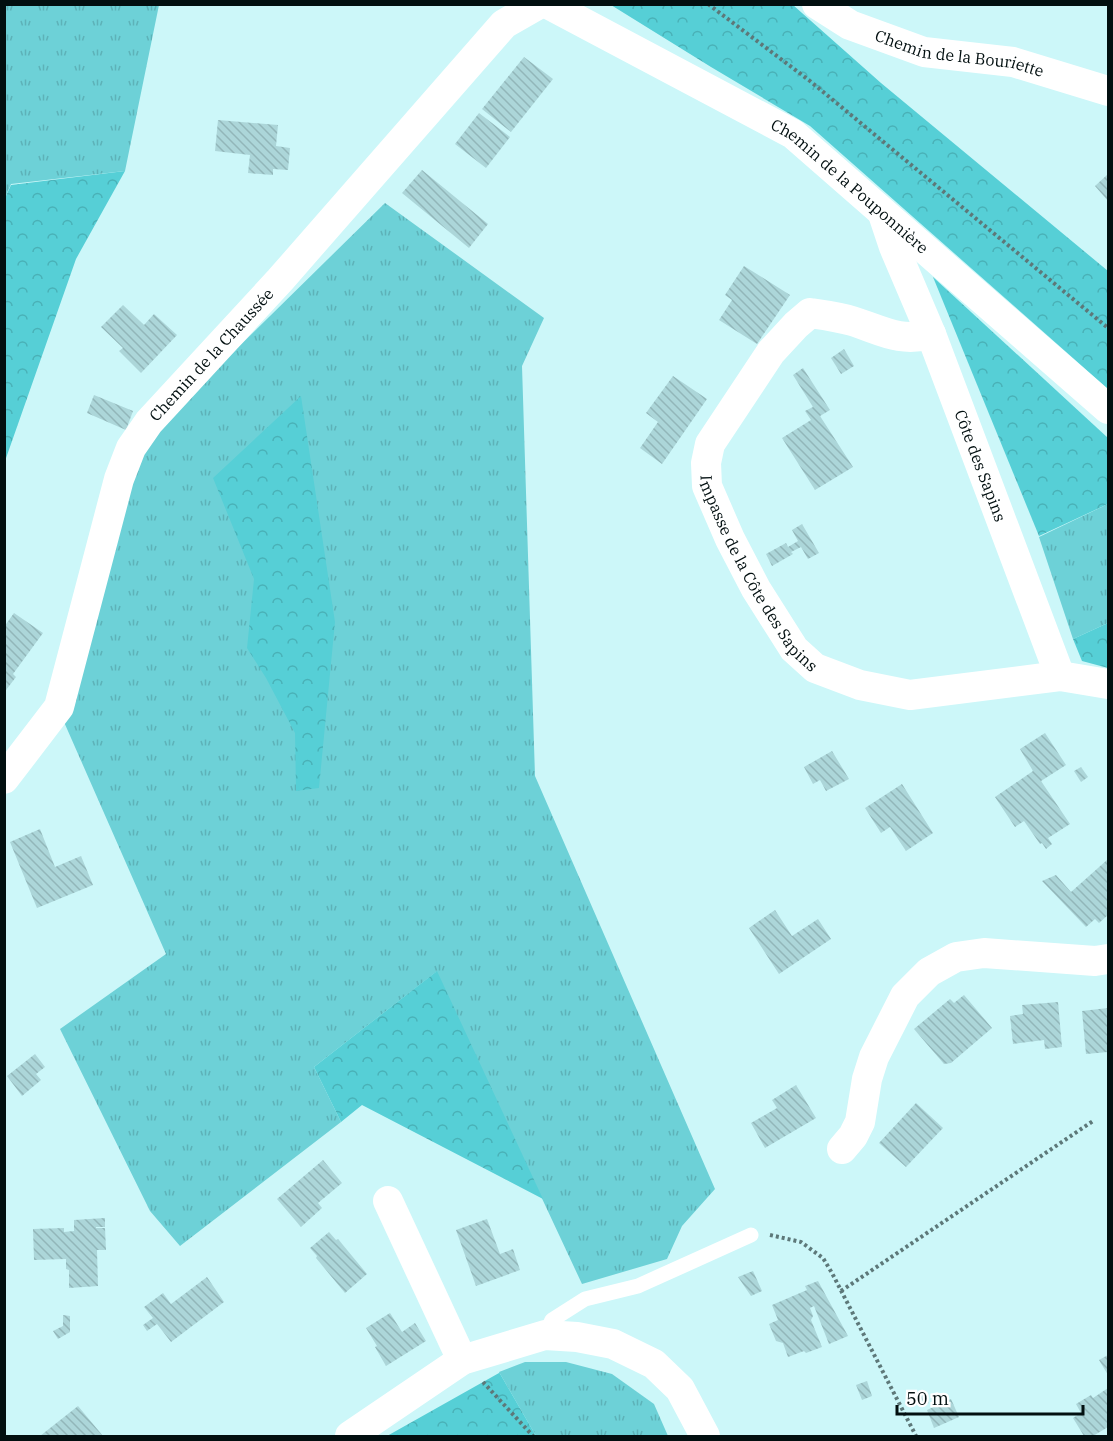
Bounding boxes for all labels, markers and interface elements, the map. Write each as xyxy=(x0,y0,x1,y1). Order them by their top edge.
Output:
street label: Chemin de la Bouriette xyxy=(872,25,1046,81)
street label: Chemin de la Pouponnière xyxy=(768,114,933,258)
street label: Chemin de la Chaussée xyxy=(145,284,278,425)
street label: Côte des Sapins xyxy=(950,407,1011,524)
street label: Impasse de la Côte des Sapins xyxy=(696,475,822,676)
scale bar xyxy=(897,1378,1083,1416)
text: 50 m xyxy=(906,1387,949,1410)

